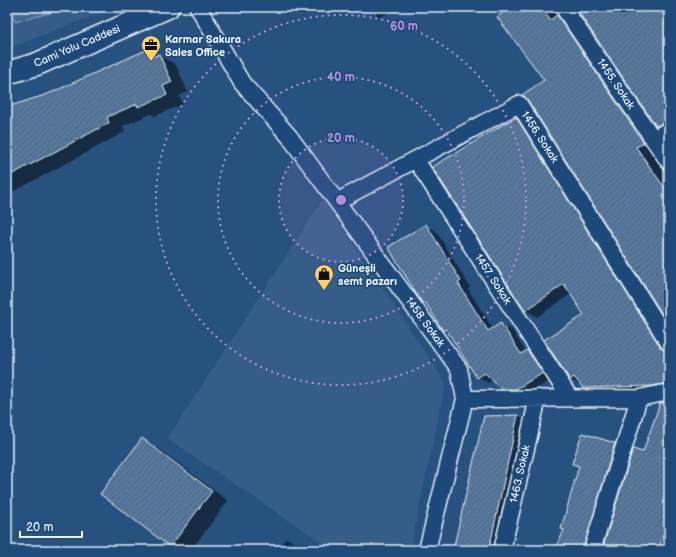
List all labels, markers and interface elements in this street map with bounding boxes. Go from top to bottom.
text: 60 m [390,19,418,34]
street label: Cami Yolu Caddesi [32,22,122,70]
place label: Karmar Sakura Sales Office [165,33,241,59]
office icon: Karmar Sakura Sales Office [140,34,162,62]
street label: 1455. Sokak [594,56,638,112]
text: 40 m [327,70,355,85]
street label: 1456. Sokak [519,109,562,166]
text: 20 m [327,131,355,146]
centre of rings [334,193,348,207]
street label: 1457. Sokak [472,251,514,307]
place label: Güneşli semt pazarı [338,262,397,288]
shop icon: Güneşli semt pazarı [313,263,335,291]
street label: 1458. Sokak [403,295,448,350]
street label: 1463. Sokak [507,443,533,504]
scale bar [20,513,82,539]
text: 20 m [26,520,53,535]

